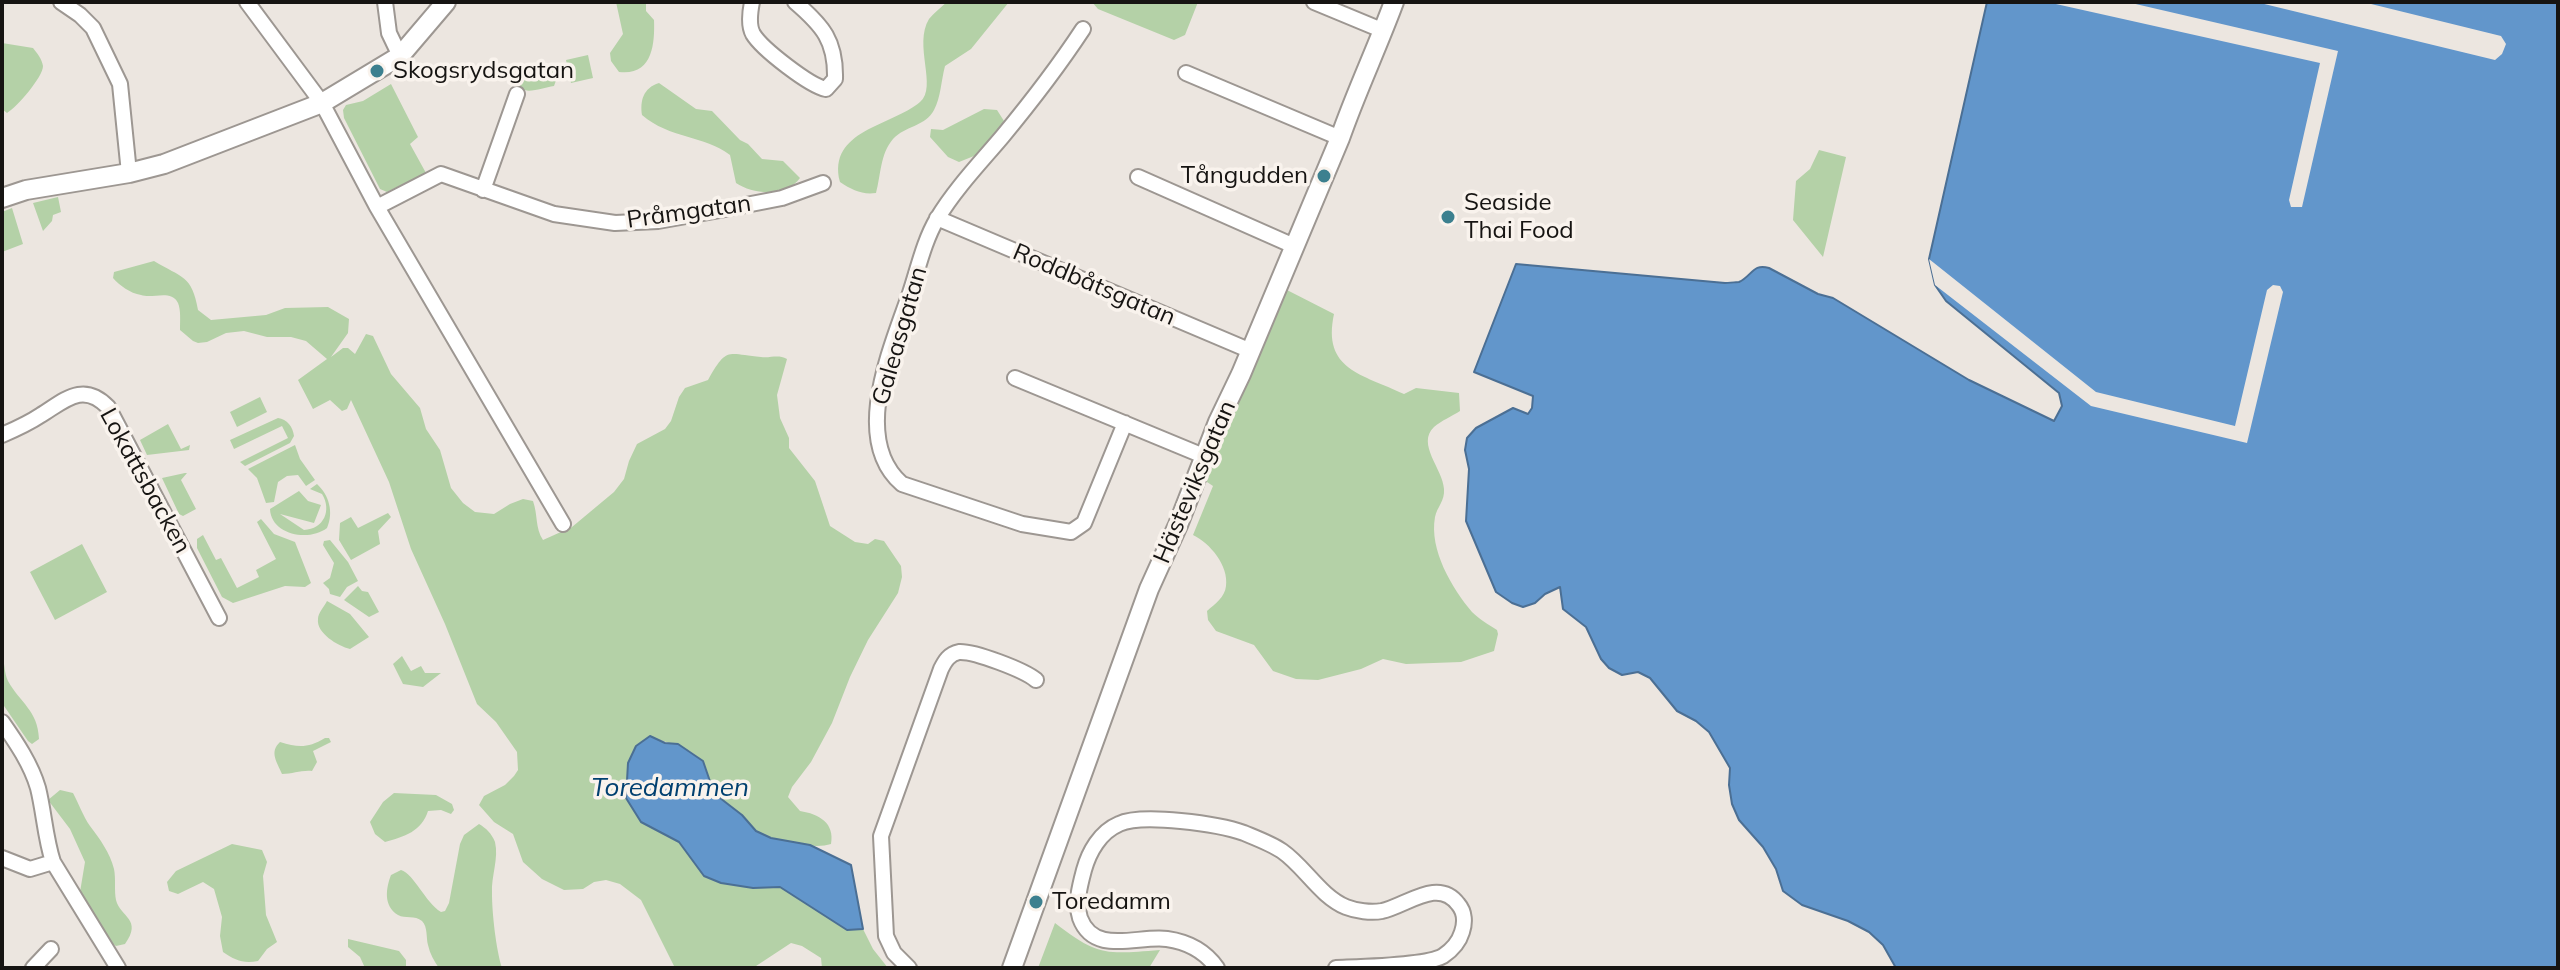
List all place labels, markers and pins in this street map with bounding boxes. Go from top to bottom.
place label: Skogsrydsgatan [393,57,574,85]
marker: Skogsrydsgatan [368,62,386,80]
place label: Tångudden [1181,162,1308,190]
marker: Tångudden [1315,167,1333,185]
place label: Seaside Thai Food [1464,189,1574,245]
marker: Seaside Thai Food [1439,208,1457,226]
place label: Toredamm [1052,888,1171,916]
marker: Toredamm [1027,893,1045,911]

